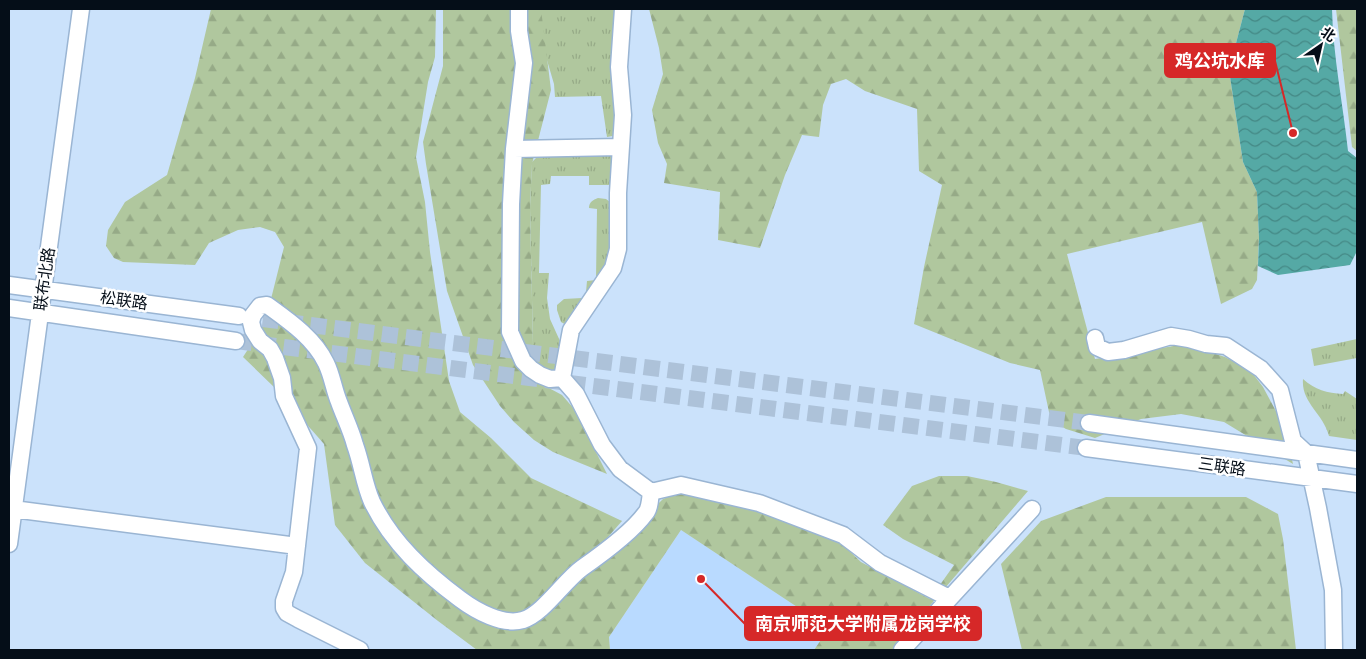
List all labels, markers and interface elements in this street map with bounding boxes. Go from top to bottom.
north arrow [1296,20,1346,70]
text: 北 [1317,23,1339,46]
callout: 鸡公坑水库 [1165,44,1275,77]
text: 鸡公坑水库 [1175,49,1265,72]
street label: 联布北路 [30,246,58,312]
street label: 松联路 [99,287,149,313]
street label: 三联路 [1197,453,1247,479]
callout: 南京师范大学附属龙岗学校 [745,607,981,640]
text: 南京师范大学附属龙岗学校 [755,612,971,635]

